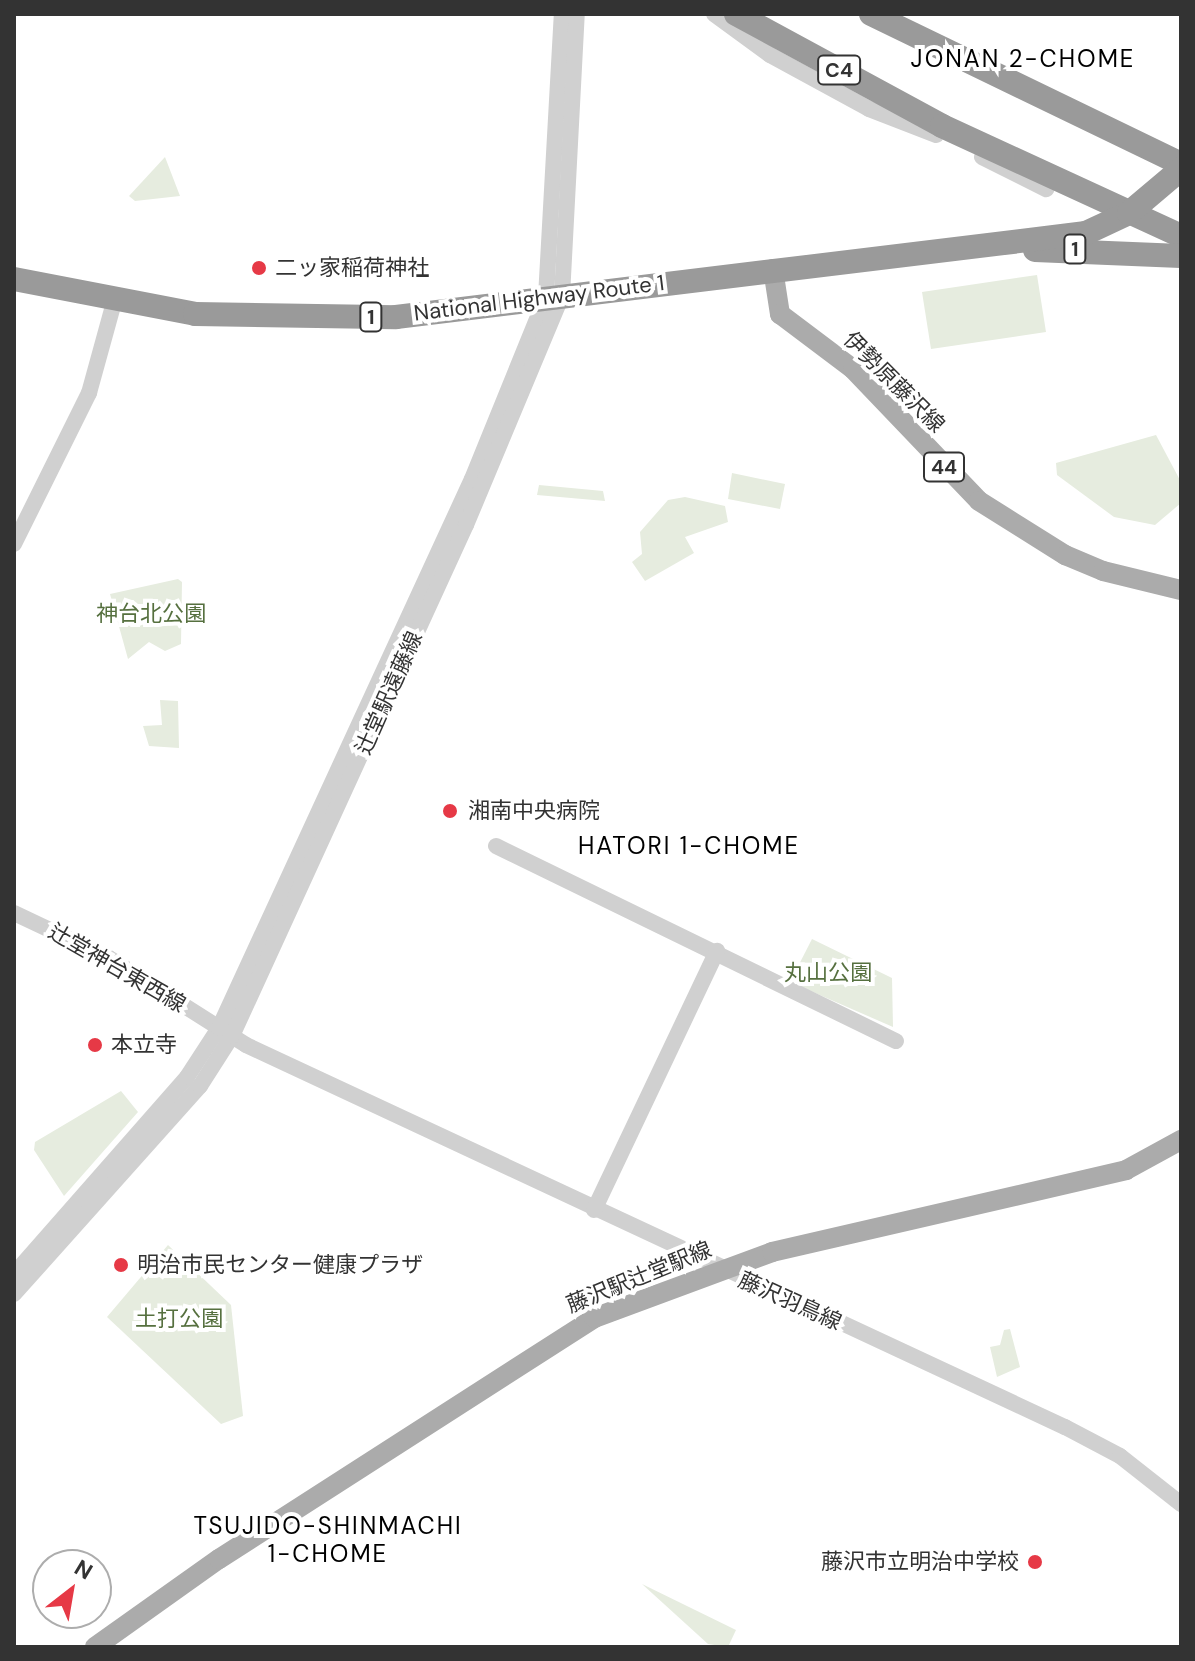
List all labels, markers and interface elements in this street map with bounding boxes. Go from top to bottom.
district label: JONAN 2-CHOME [911,45,1135,73]
road number: C4 [817,54,861,86]
road number: 1 [1063,233,1087,265]
place label: 二ッ家稲荷神社 [275,255,429,281]
marker: 二ッ家稲荷神社 [250,259,268,277]
street label: National Highway Route 1 [412,270,666,326]
road number: 1 [359,301,383,333]
street label: 伊勢原藤沢線 [838,326,950,438]
road number: 44 [922,451,966,483]
park label: 神台北公園 [96,601,206,627]
street label: 辻堂駅遠藤線 [350,627,428,759]
place label: 湘南中央病院 [468,798,600,824]
marker: 湘南中央病院 [439,800,461,822]
district label: HATORI 1-CHOME [578,832,800,860]
street label: 辻堂神台東西線 [44,918,190,1018]
park label: 丸山公園 [784,960,872,986]
place label: 本立寺 [111,1032,177,1058]
marker: 本立寺 [86,1036,104,1054]
street label: 藤沢駅辻堂駅線 [563,1236,715,1318]
place label: 明治市民センター健康プラザ [137,1252,423,1278]
marker: 明治市民センター健康プラザ [112,1256,130,1274]
street label: 藤沢羽鳥線 [734,1267,846,1335]
park label: 土打公園 [135,1306,223,1332]
district label: TSUJIDO-SHINMACHI 1-CHOME [193,1512,463,1568]
north arrow [32,1549,112,1629]
place label: 藤沢市立明治中学校 [821,1549,1019,1575]
text: N [69,1553,98,1586]
marker: 藤沢市立明治中学校 [1026,1553,1044,1571]

